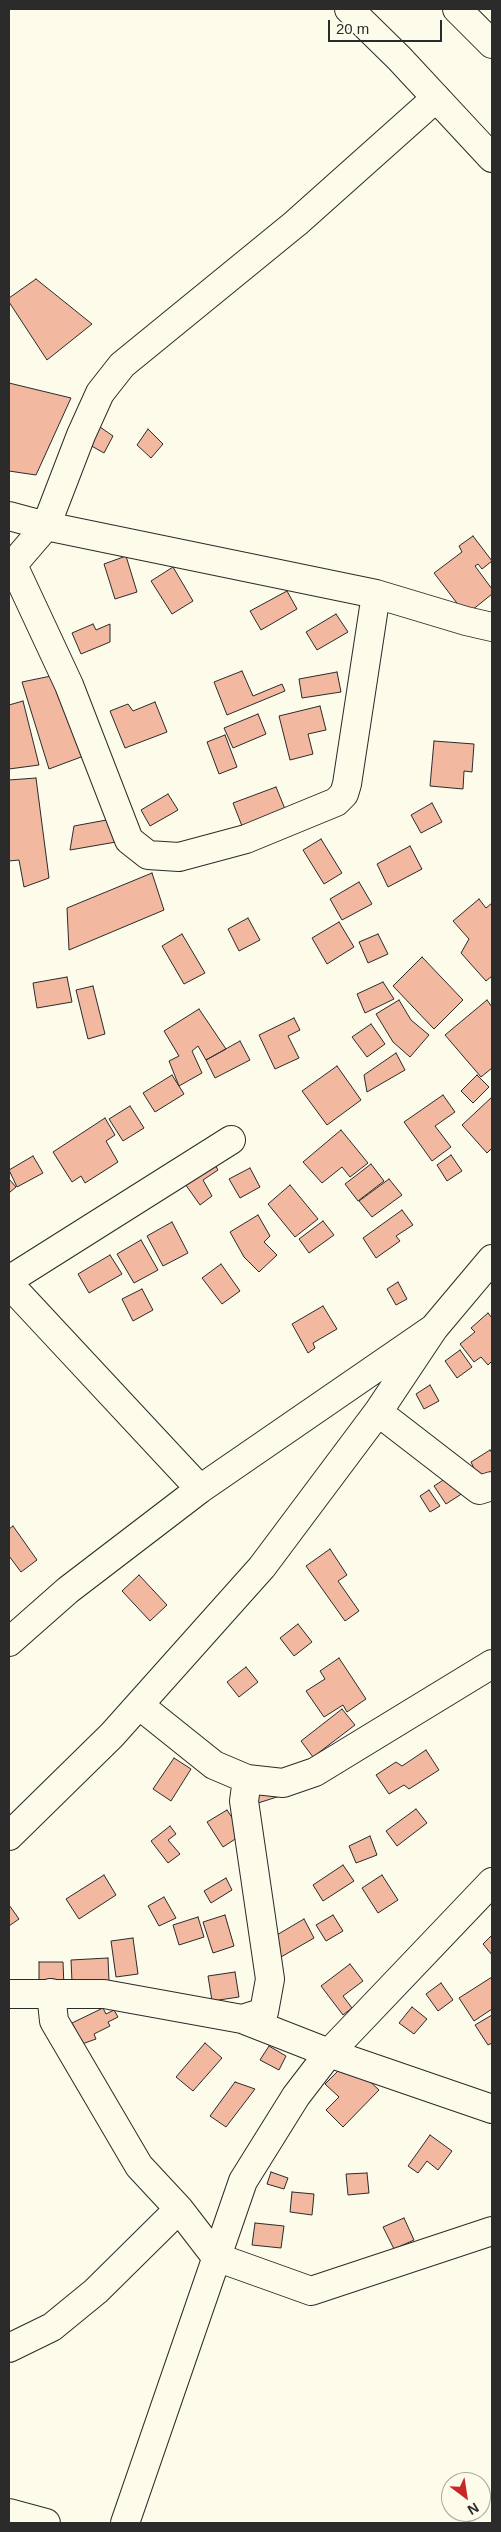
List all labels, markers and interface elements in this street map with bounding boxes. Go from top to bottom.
scale bar [331,10,445,42]
text: 20 m [336,20,369,37]
north arrow [441,2472,491,2522]
text: N [465,2500,482,2518]

